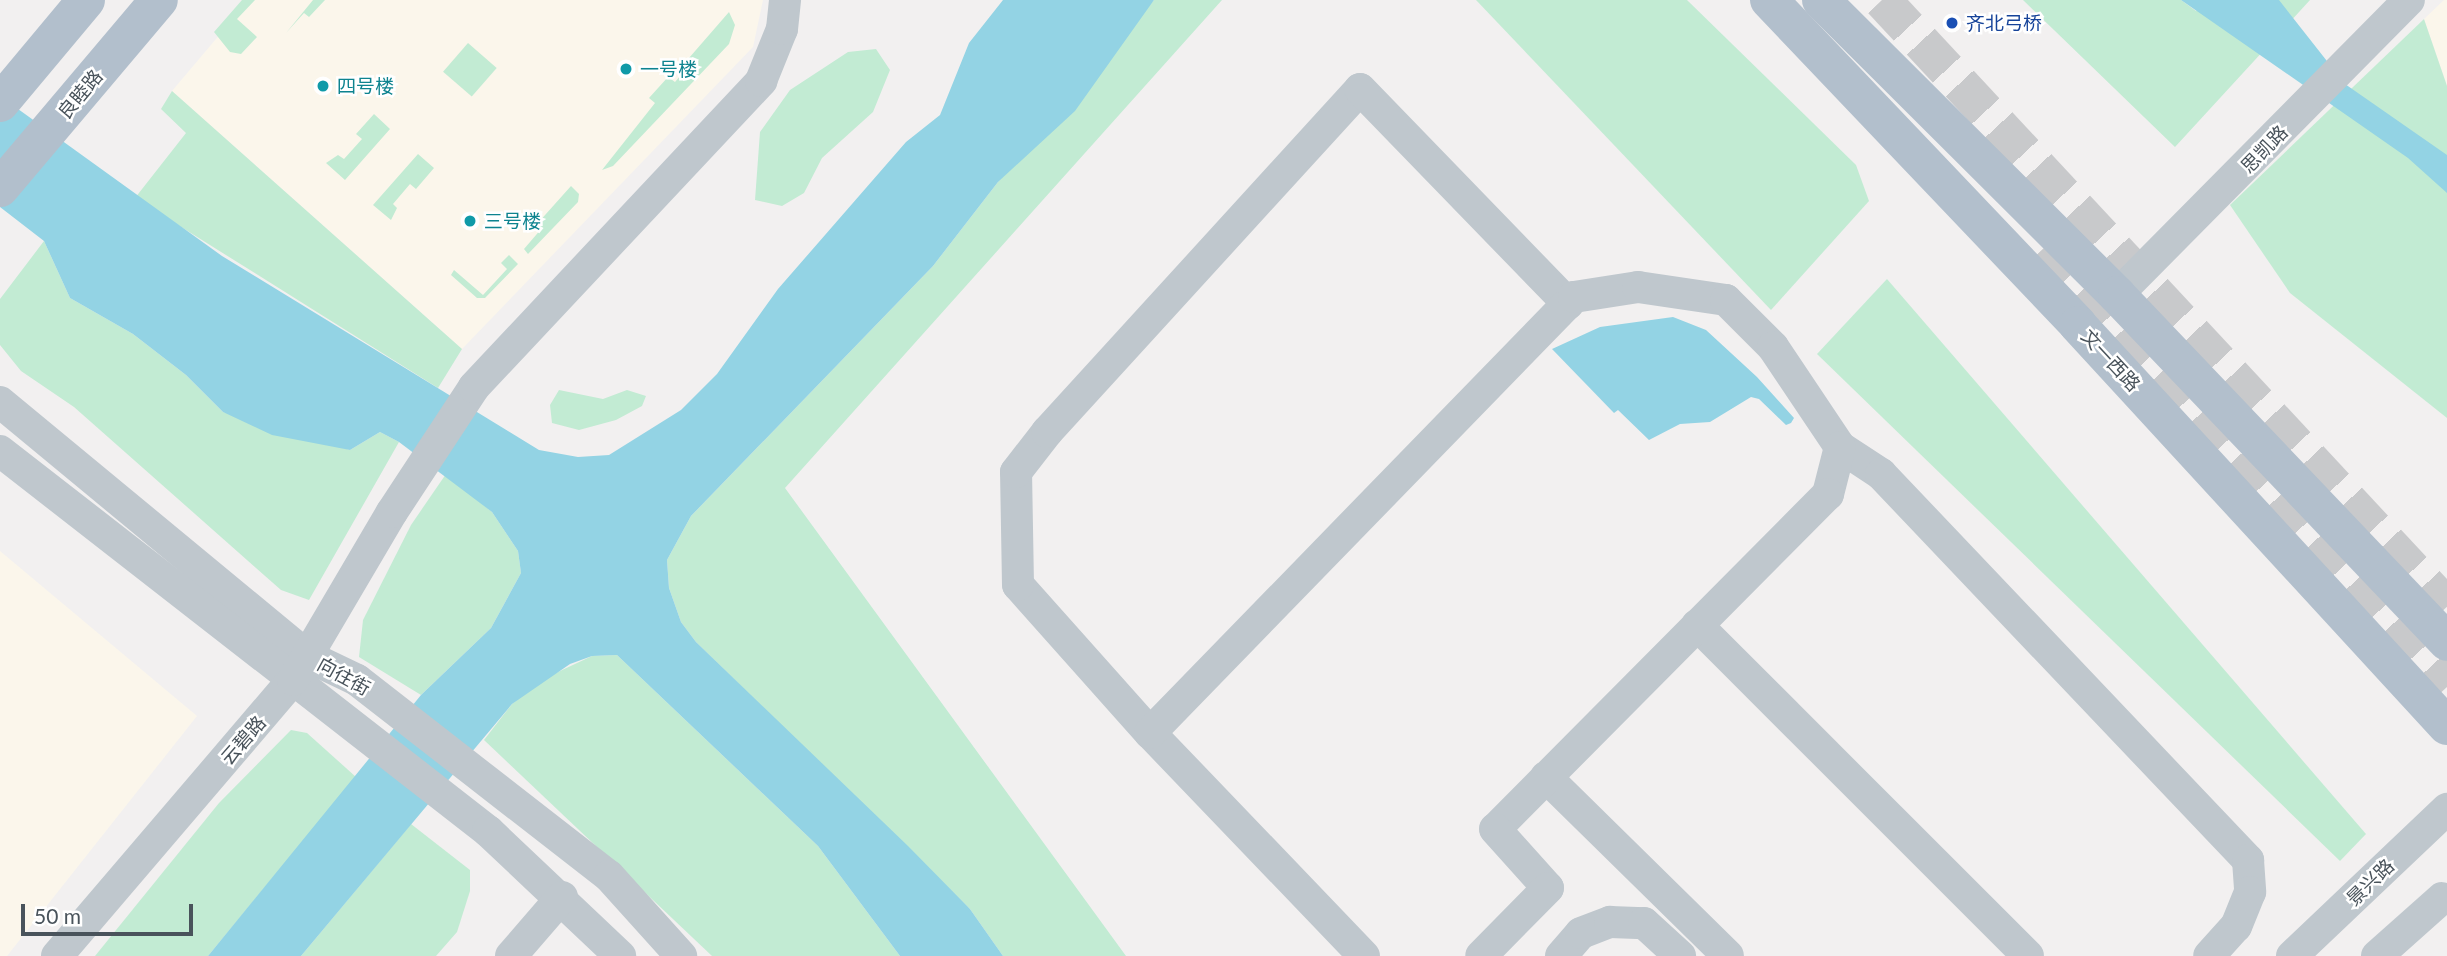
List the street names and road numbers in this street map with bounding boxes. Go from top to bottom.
street label: 良睦路 [53,65,107,123]
street label: 思凯路 [2236,121,2292,177]
street label: 文一西路 [2077,324,2145,396]
street label: 向往街 [314,652,374,700]
street label: 云碧路 [216,711,270,769]
street label: 景兴路 [2342,854,2398,910]

